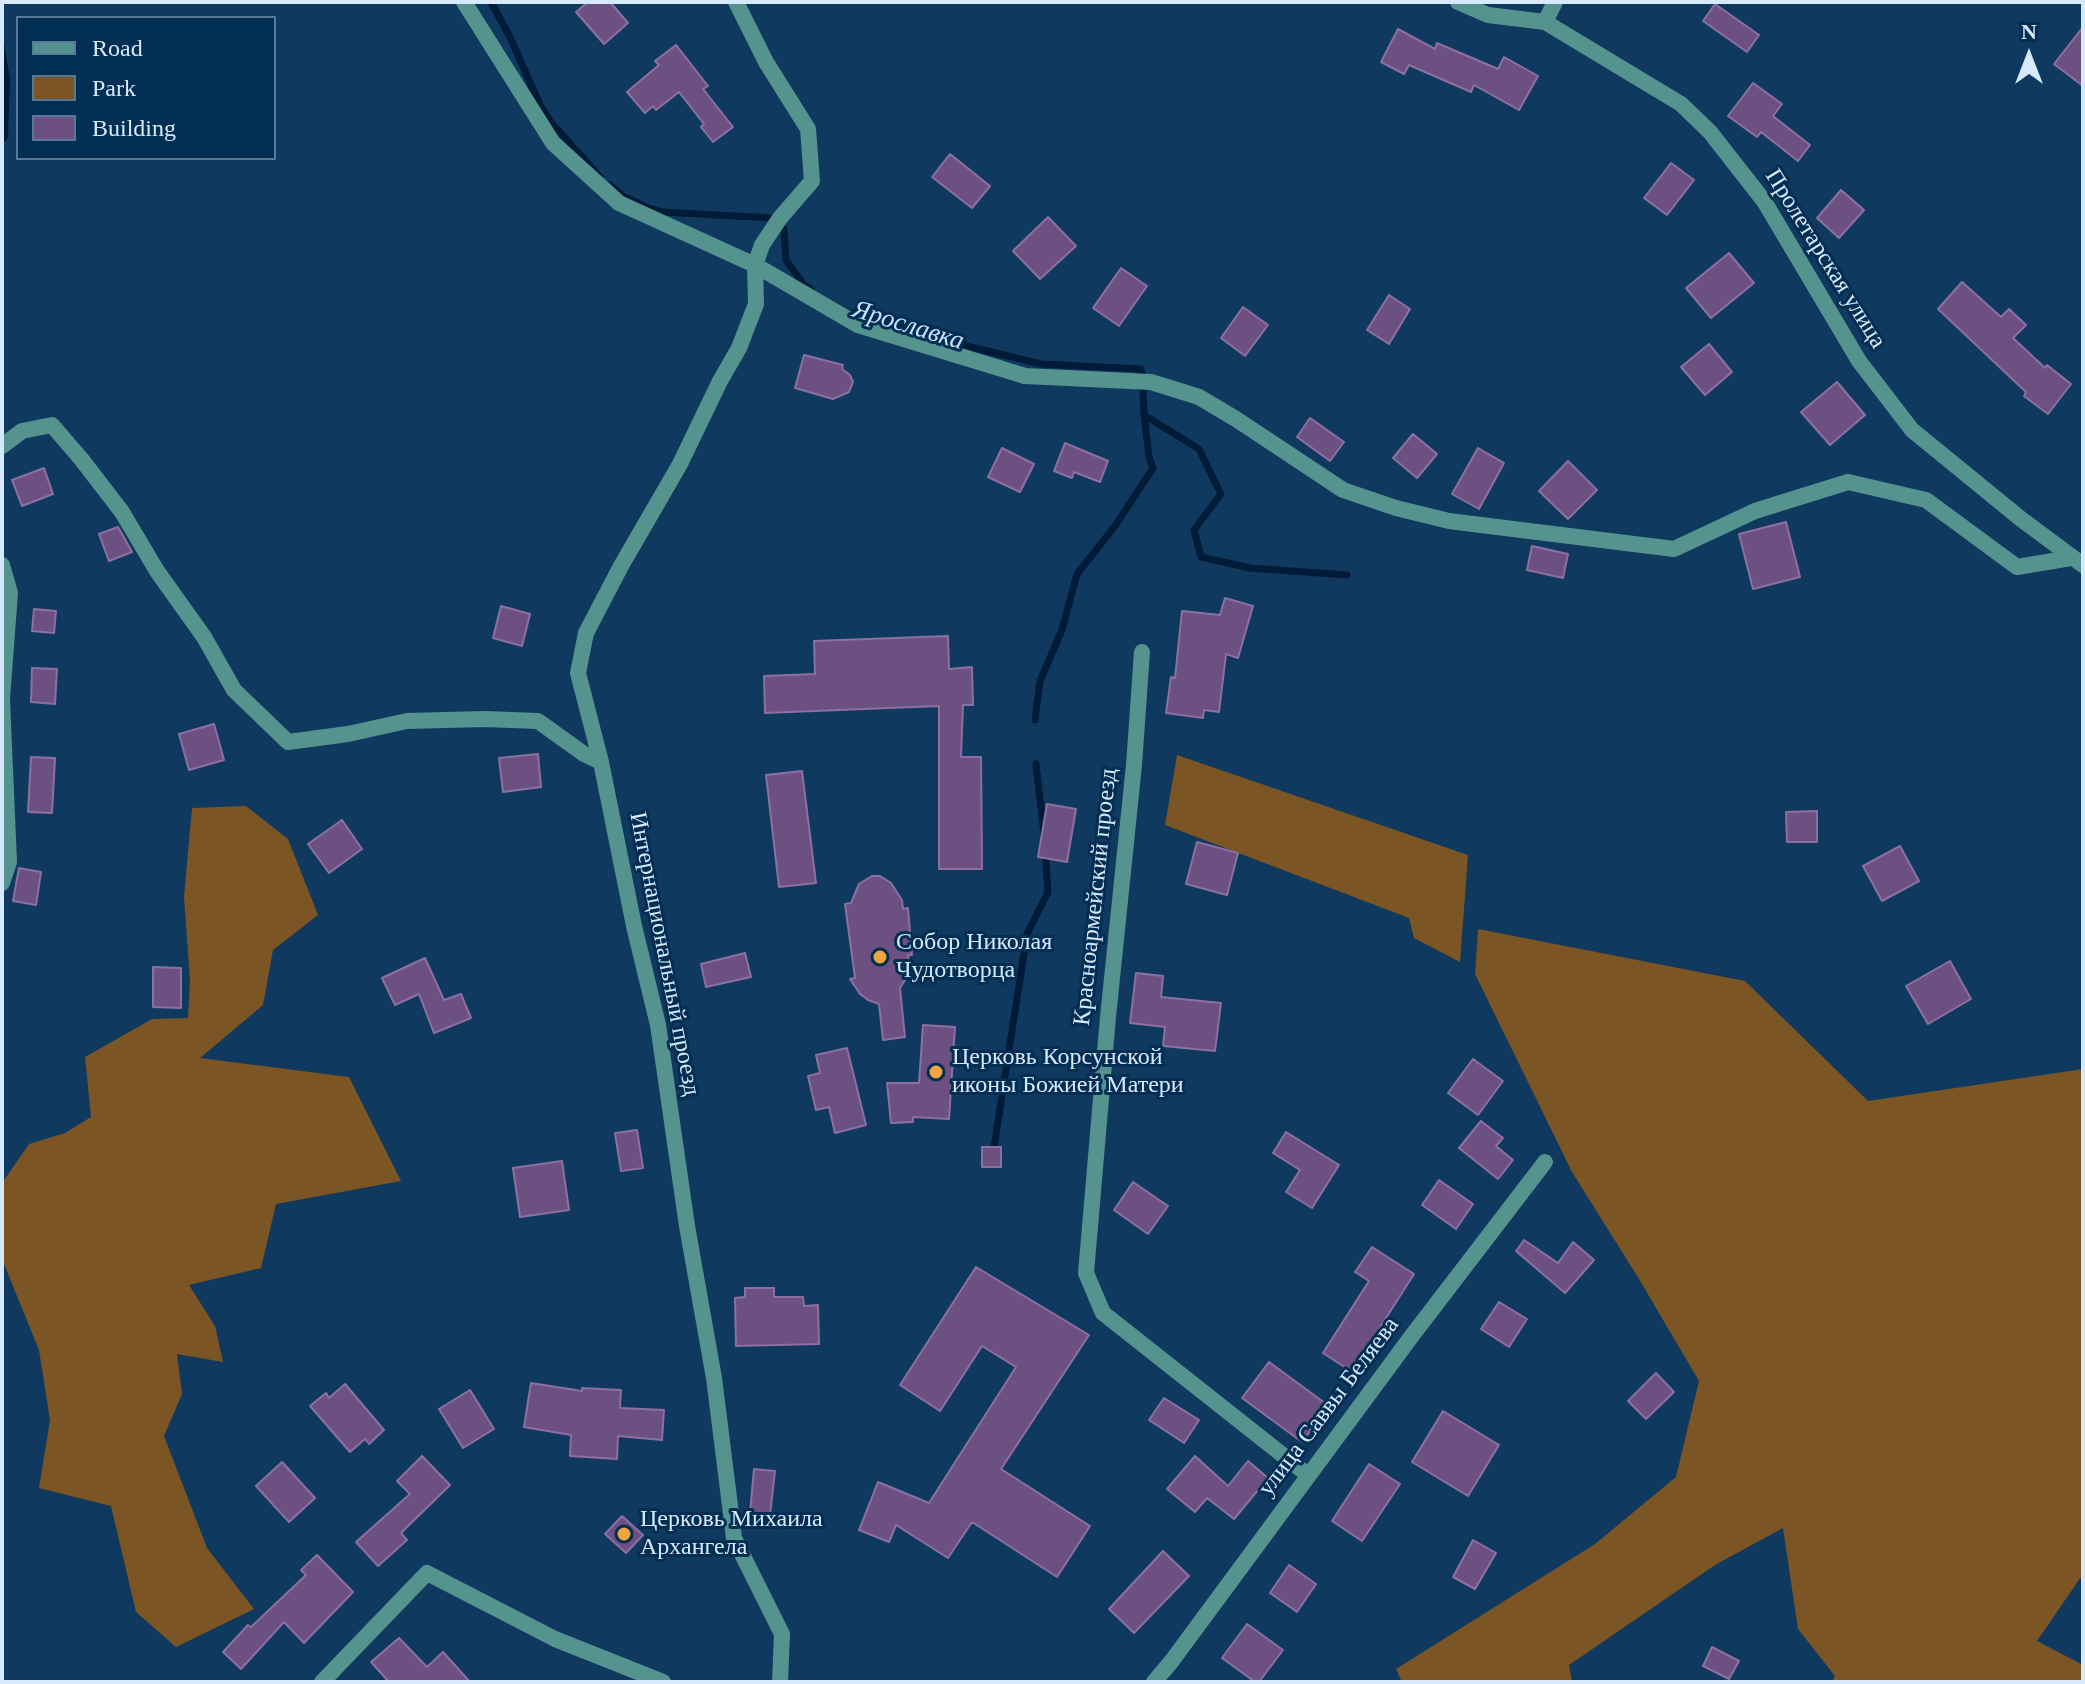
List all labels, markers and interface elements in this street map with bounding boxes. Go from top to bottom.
legend [16,16,276,160]
north arrow [1989,16,2069,96]
text: N [2021,19,2037,44]
text: Road [92,35,143,61]
text: Park [92,75,136,101]
text: Building [92,115,176,141]
street label: Пролетарская улица [1758,164,1892,354]
water label: Ярославка [848,294,968,358]
street label: Красноармейский проезд [1068,767,1124,1027]
street label: Интернациональный проезд [622,810,706,1098]
place label: Собор Николая Чудотворца [896,929,1052,985]
marker: Собор Николая Чудотворца [871,948,889,966]
place label: Церковь Корсунской иконы Божией Матери [952,1044,1184,1100]
marker: Церковь Корсунской иконы Божией Матери [927,1063,945,1081]
street label: улица Саввы Беляева [1252,1312,1406,1502]
place label: Церковь Михаила Архангела [640,1506,823,1562]
marker: Церковь Михаила Архангела [615,1525,633,1543]

